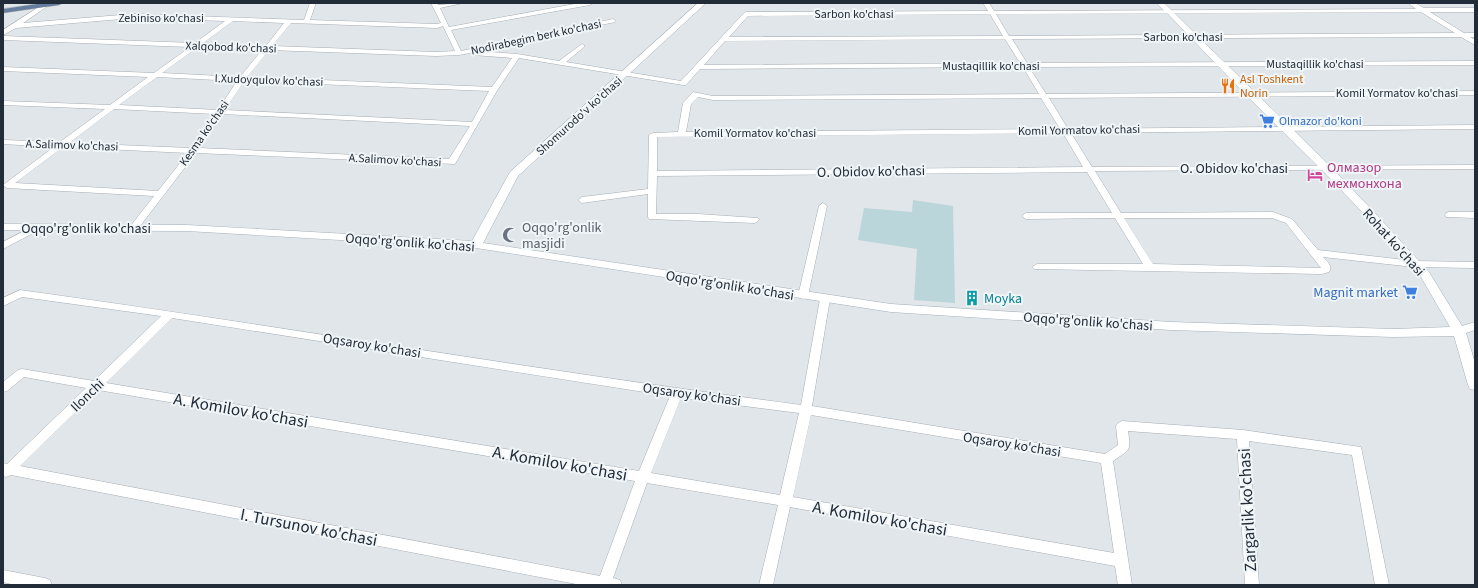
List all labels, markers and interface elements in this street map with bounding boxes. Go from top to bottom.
street label: Sarbon ko'chasi [814,6,894,23]
street label: Zebiniso ko'chasi [118,10,204,27]
street label: Nodirabegim berk ko'chasi [469,15,603,60]
street label: Sarbon ko'chasi [1143,29,1223,46]
street label: Xalqobod ko'chasi [185,37,277,58]
street label: Mustaqillik ko'chasi [1266,56,1364,73]
street label: Mustaqillik ko'chasi [942,58,1040,75]
street label: I.Xudoyqulov ko'chasi [214,70,324,91]
place label: Asl Toshkent Norin [1240,71,1303,102]
street label: Shomurodo'v ko'chasi [532,73,626,160]
restaurant icon: Asl Toshkent Norin [1219,77,1237,95]
street label: Komil Yormatov ko'chasi [1336,85,1458,102]
street label: Kesma ko'chasi [175,97,233,170]
supermarket icon: Olmazor do'koni [1258,112,1276,130]
place label: Olmazor do'koni [1279,113,1362,130]
street label: Komil Yormatov ko'chasi [1018,121,1140,140]
street label: Komil Yormatov ko'chasi [694,125,816,142]
street label: A.Salimov ko'chasi [25,135,119,156]
street label: A.Salimov ko'chasi [348,150,442,171]
place label: Олмазор мехмонхона [1327,158,1402,194]
street label: O. Obidov ko'chasi [1180,159,1288,179]
street label: O. Obidov ko'chasi [817,161,925,183]
hotel icon: Олмазор мехмонхона [1306,166,1324,184]
street label: Rohat ko'chasi [1357,204,1429,281]
place label: Oqqo'rg'onlik masjidi [522,218,602,254]
street label: Oqqo'rg'onlik ko'chasi [21,219,151,239]
mosque icon: Oqqo'rg'onlik masjidi [501,226,519,244]
street label: Oqqo'rg'onlik ko'chasi [345,228,475,257]
street label: Oqqo'rg'onlik ko'chasi [664,266,795,306]
place label: Magnit market [1313,283,1398,303]
supermarket icon: Magnit market [1401,283,1419,301]
building icon: Moyka [963,289,981,307]
place label: Moyka [984,289,1022,309]
street label: Oqqo'rg'onlik ko'chasi [1023,307,1153,336]
street label: Oqsaroy ko'chasi [321,328,422,364]
street label: Ilonchi [66,375,109,417]
street label: Oqsaroy ko'chasi [642,378,742,412]
street label: A. Komilov ko'chasi [172,387,310,435]
street label: Oqsaroy ko'chasi [961,427,1062,463]
street label: A. Komilov ko'chasi [491,440,629,488]
street label: Zargarlik ko'chasi [1233,448,1263,572]
street label: A. Komilov ko'chasi [811,495,949,543]
street label: I. Tursunov ko'chasi [238,503,379,553]

